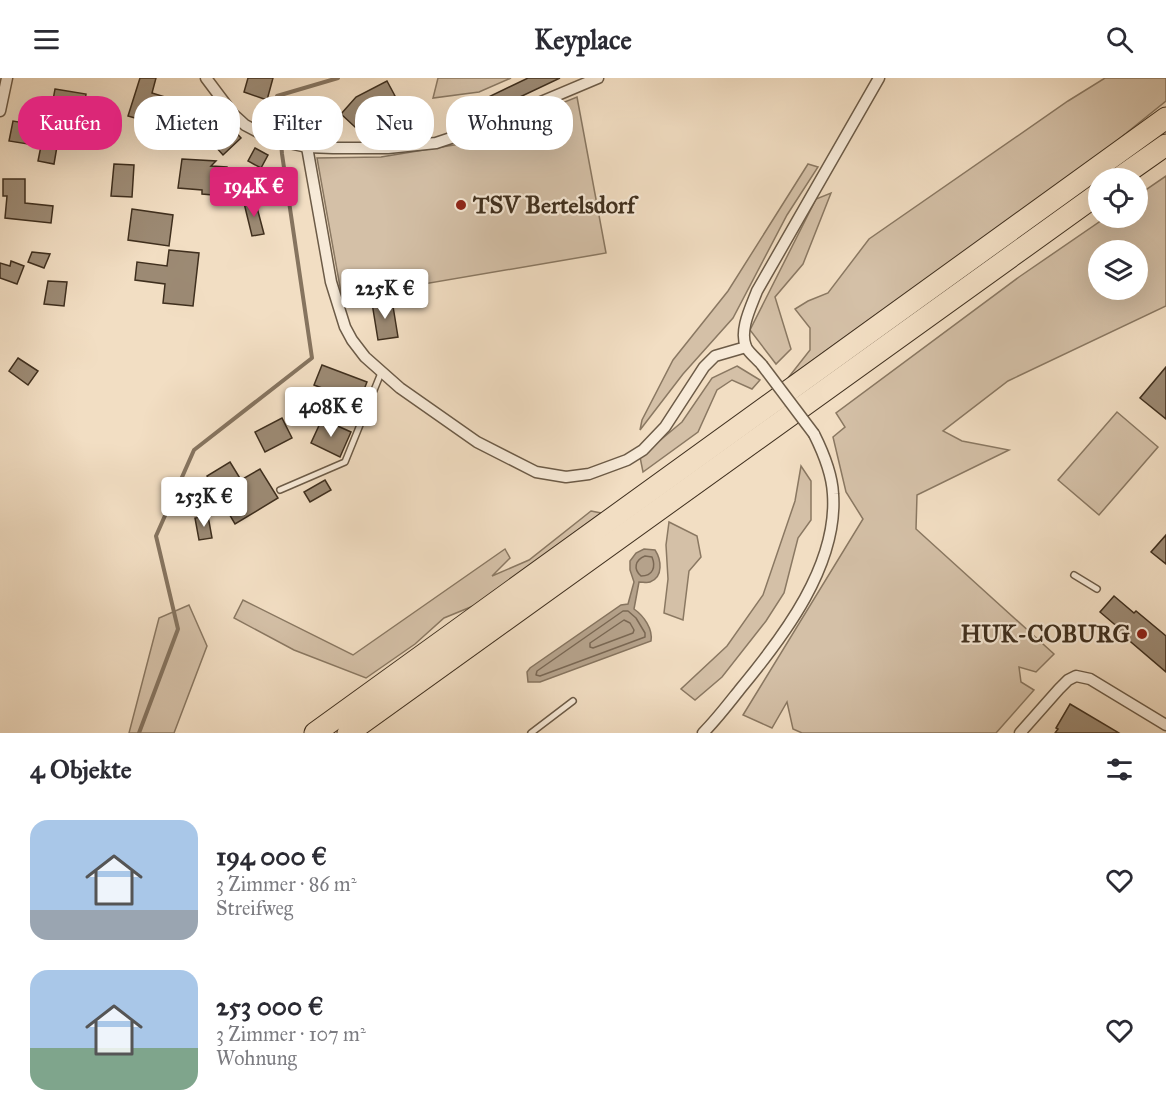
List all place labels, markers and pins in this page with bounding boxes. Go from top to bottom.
pin: 194K € [205,167,303,218]
place label: TSV Bertelsdorf [472,190,639,220]
marker: TSV Bertelsdorf [454,198,468,212]
pin: 225K € [336,269,434,320]
pin: 408K € [282,387,380,438]
pin: 253K € [155,477,253,528]
place label: HUK-COBURG [961,619,1130,649]
marker: HUK-COBURG [1135,627,1149,641]

